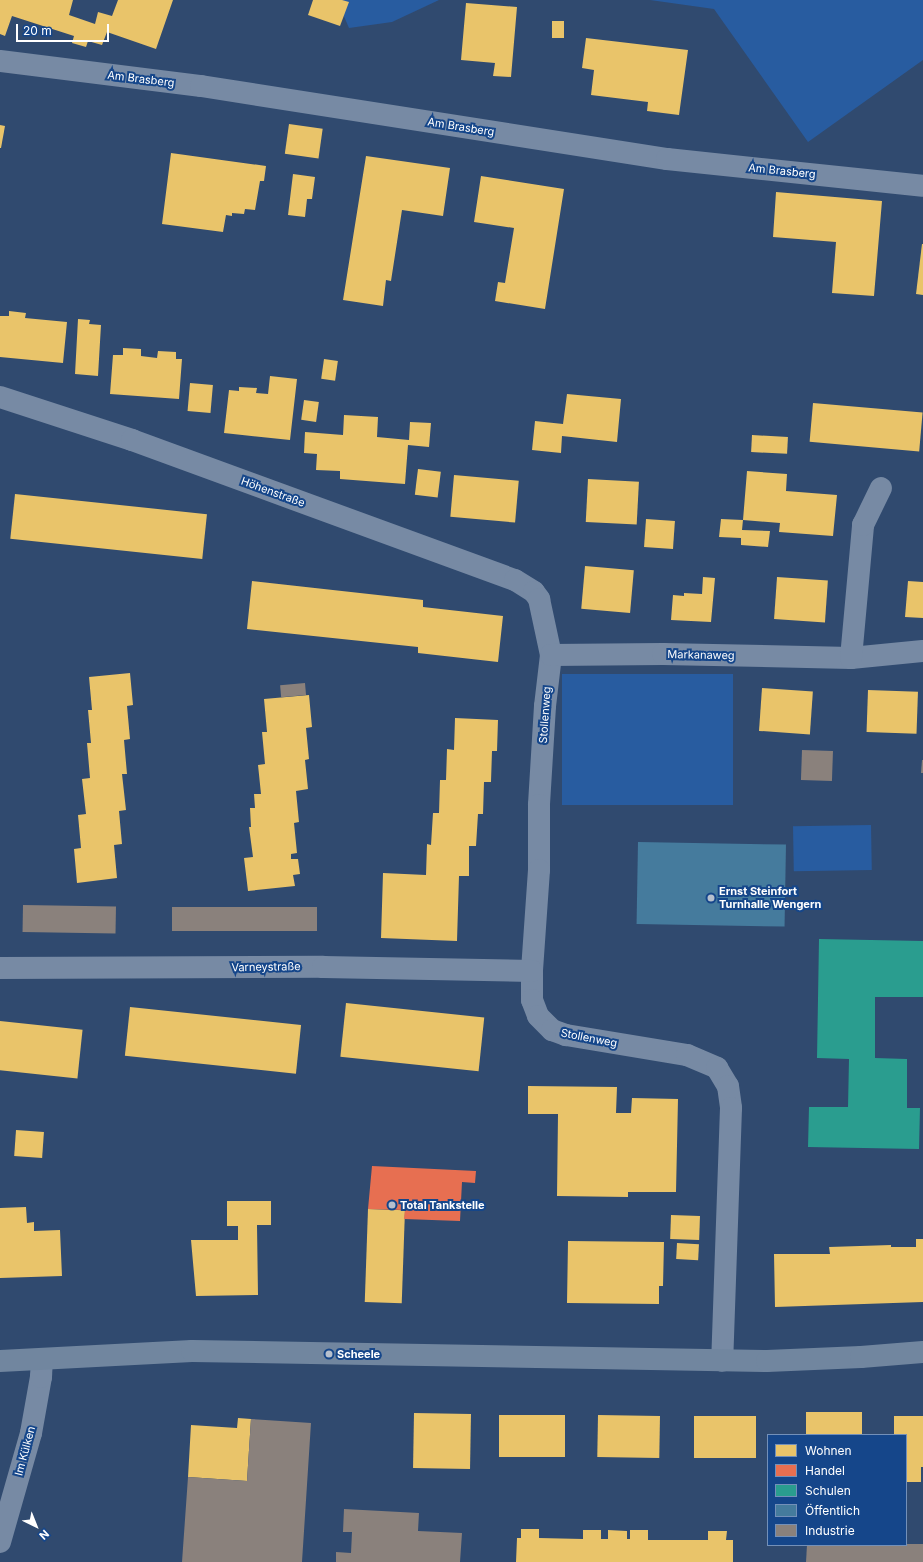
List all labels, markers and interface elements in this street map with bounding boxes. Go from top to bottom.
scale bar [18,16,111,42]
text: 20 m [23,23,52,38]
street label: Am Brasberg [107,68,175,90]
street label: Am Brasberg [427,115,495,139]
street label: Am Brasberg [748,161,816,181]
street label: Höhenstraße [239,474,307,510]
street label: Markanaweg [667,648,735,662]
street label: Stollenweg [536,686,554,744]
place label: Ernst Steinfort Turnhalle Wengern [719,885,821,911]
marker: Ernst Steinfort Turnhalle Wengern [706,893,716,903]
street label: Varneystraße [231,960,301,974]
street label: Stollenweg [560,1026,618,1050]
place label: Total Tankstelle [400,1198,485,1212]
marker: Total Tankstelle [387,1200,397,1210]
place label: Scheele [337,1347,380,1361]
marker: Scheele [324,1349,334,1359]
street label: Im Külken [12,1425,38,1477]
legend [767,1434,907,1546]
text: Wohnen [805,1443,852,1458]
text: Handel [805,1463,845,1478]
text: Schulen [805,1483,851,1498]
text: Öffentlich [805,1503,860,1518]
north arrow [16,1506,56,1546]
text: Industrie [805,1523,855,1538]
text: N [36,1527,52,1543]

